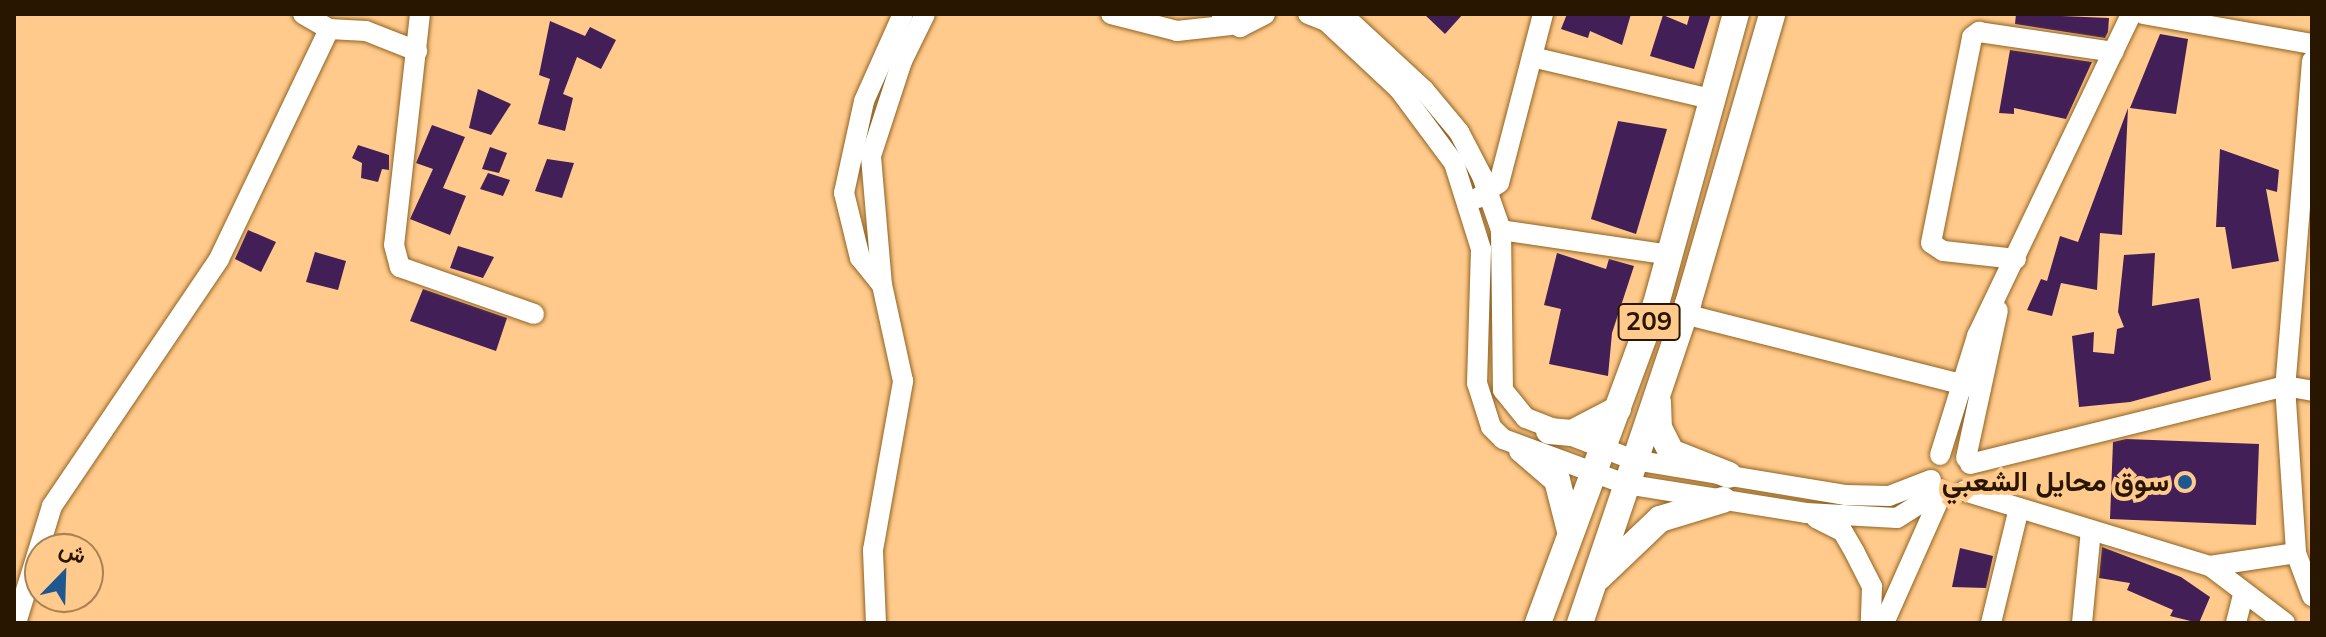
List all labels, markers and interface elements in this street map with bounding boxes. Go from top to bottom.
road number: 209 [1617,300,1681,344]
place label: سوق محايل الشعبي [1942,465,2169,499]
marker: سوق محايل الشعبي [2176,473,2194,491]
north arrow [24,533,104,613]
text: ش [55,534,91,572]

